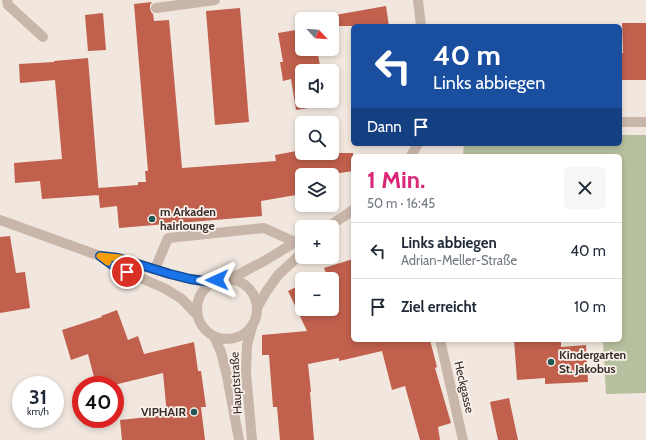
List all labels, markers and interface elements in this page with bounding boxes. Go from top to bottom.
north arrow [295,12,339,56]
map controls [295,12,339,316]
text: 40 m [433,38,501,72]
icon: left [367,40,419,92]
button: sound [295,64,339,108]
text: Links abbiegen [433,72,545,94]
button: search [295,116,339,160]
icon: arrive [410,116,432,138]
text: Dann [367,118,402,136]
text: 1 Min. [367,165,425,194]
button: close [564,167,606,209]
button: layers [295,168,339,212]
text: 50 m · 16:45 [367,195,435,211]
place label: m Arkaden hairlounge [160,204,216,233]
marker: m Arkaden hairlounge [147,214,157,224]
button: + [295,220,339,264]
text: Links abbiegen [401,234,497,252]
icon: left [367,240,389,262]
text: 40 m [570,242,606,260]
text: Adrian-Meller-Straße [401,252,517,268]
pin [110,255,144,289]
position arrow [196,259,238,301]
icon: arrive [116,261,138,283]
button: − [295,272,339,316]
icon: arrive [367,296,389,318]
text: Ziel erreicht [401,298,477,316]
text: 10 m [574,298,606,316]
place label: Kindergarten St. Jakobus [559,347,626,376]
street label: Hauptstraße [226,351,245,415]
marker: Kindergarten St. Jakobus [546,357,556,367]
street label: Heckgasse [451,359,478,414]
speed limit sign: 40 [72,376,124,428]
text: 31 [29,385,47,409]
place label: VIPHAIR [141,404,186,419]
text: km/h [27,405,49,418]
marker: VIPHAIR [189,407,199,417]

